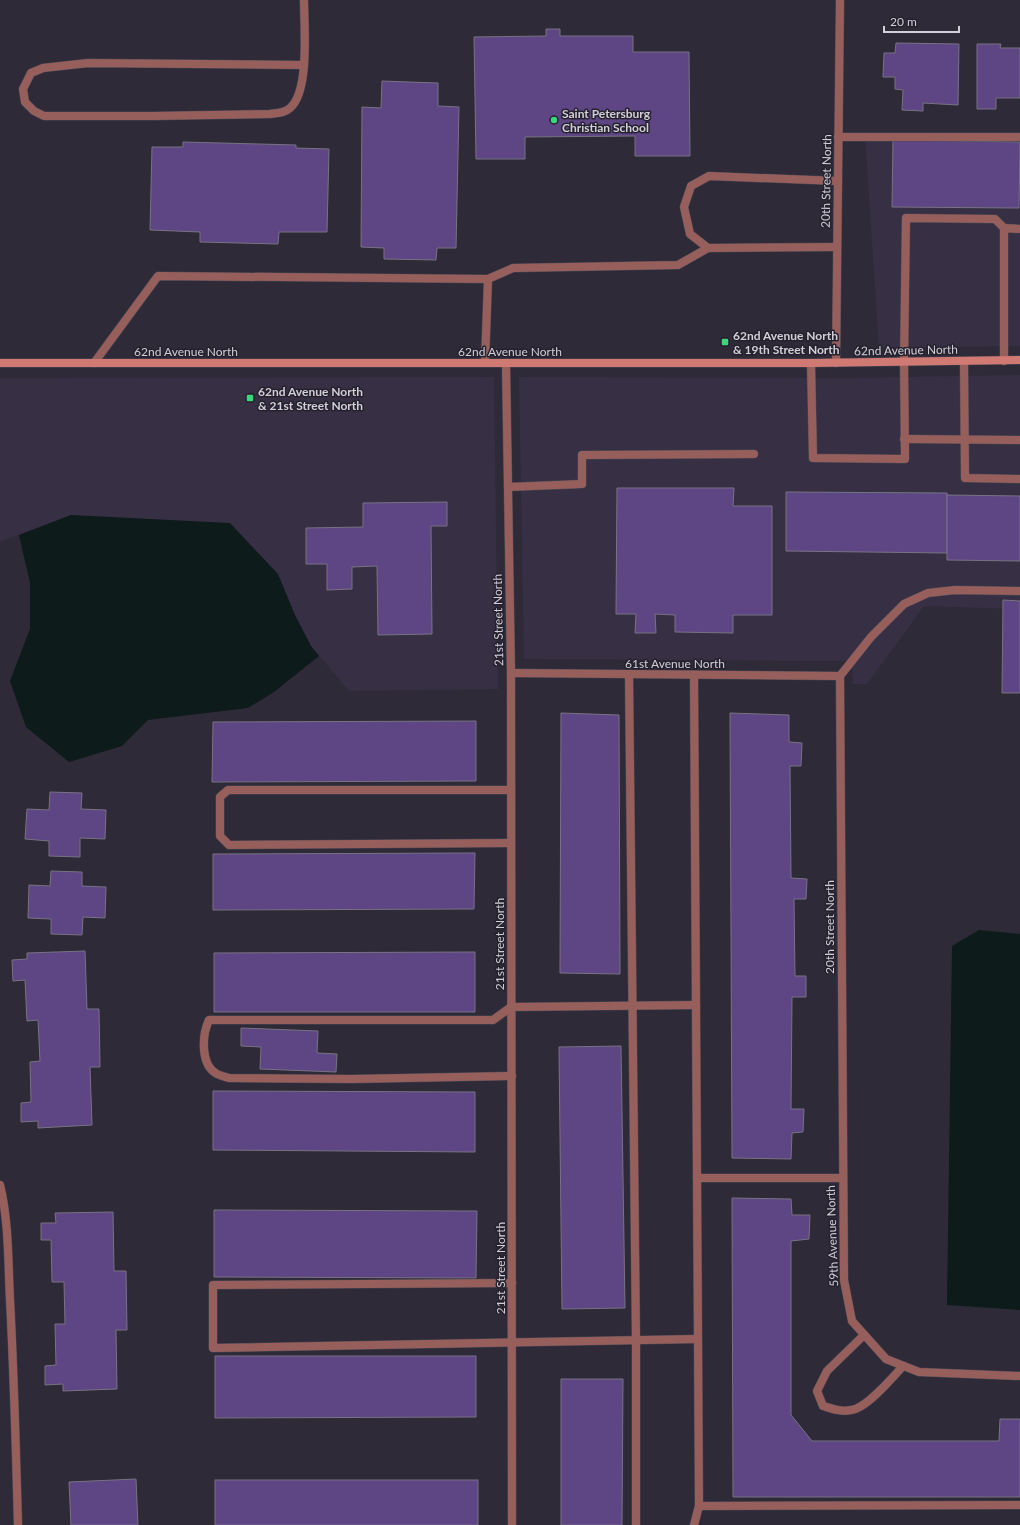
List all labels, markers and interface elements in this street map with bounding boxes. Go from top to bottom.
scale bar [884,8,959,34]
text: 20 m [890,14,917,29]
place label: Saint Petersburg Christian School [562,106,651,135]
marker: Saint Petersburg Christian School [549,115,559,125]
street label: 20th Street North [818,134,834,228]
place label: 62nd Avenue North & 19th Street North [733,328,840,357]
marker: 62nd Avenue North & 19th Street North [720,337,730,347]
street label: 62nd Avenue North [854,342,958,358]
street label: 62nd Avenue North [134,344,238,359]
street label: 62nd Avenue North [458,344,562,359]
place label: 62nd Avenue North & 21st Street North [258,384,363,413]
marker: 62nd Avenue North & 21st Street North [245,393,255,403]
street label: 21st Street North [490,574,506,666]
street label: 61st Avenue North [625,656,725,671]
street label: 20th Street North [822,880,837,974]
street label: 21st Street North [492,898,507,990]
street label: 59th Avenue North [823,1185,841,1287]
street label: 21st Street North [493,1222,508,1314]

